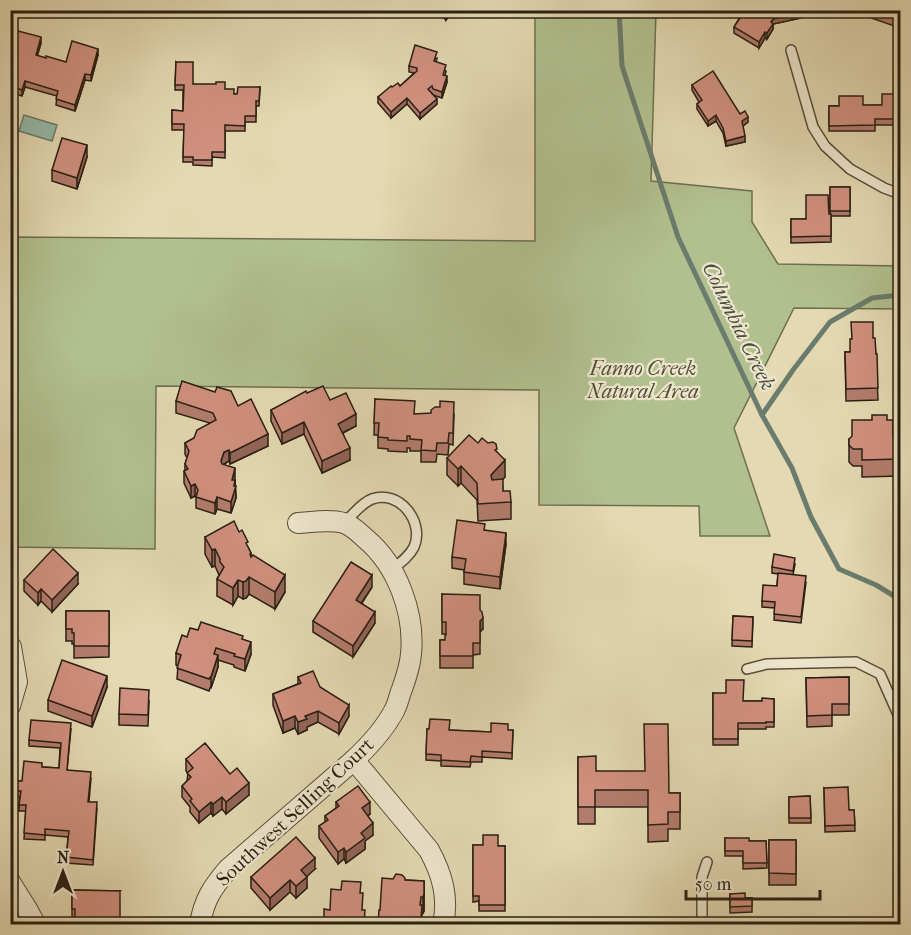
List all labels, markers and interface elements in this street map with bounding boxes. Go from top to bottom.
water label: Columbia Creek [698,258,780,394]
park label: Fanno Creek Natural Area [586,357,699,403]
street label: Southwest Selling Court [211,733,379,891]
north arrow [33,842,93,902]
text: N [57,848,70,867]
scale bar [686,863,820,901]
text: 50 m [695,874,732,895]

